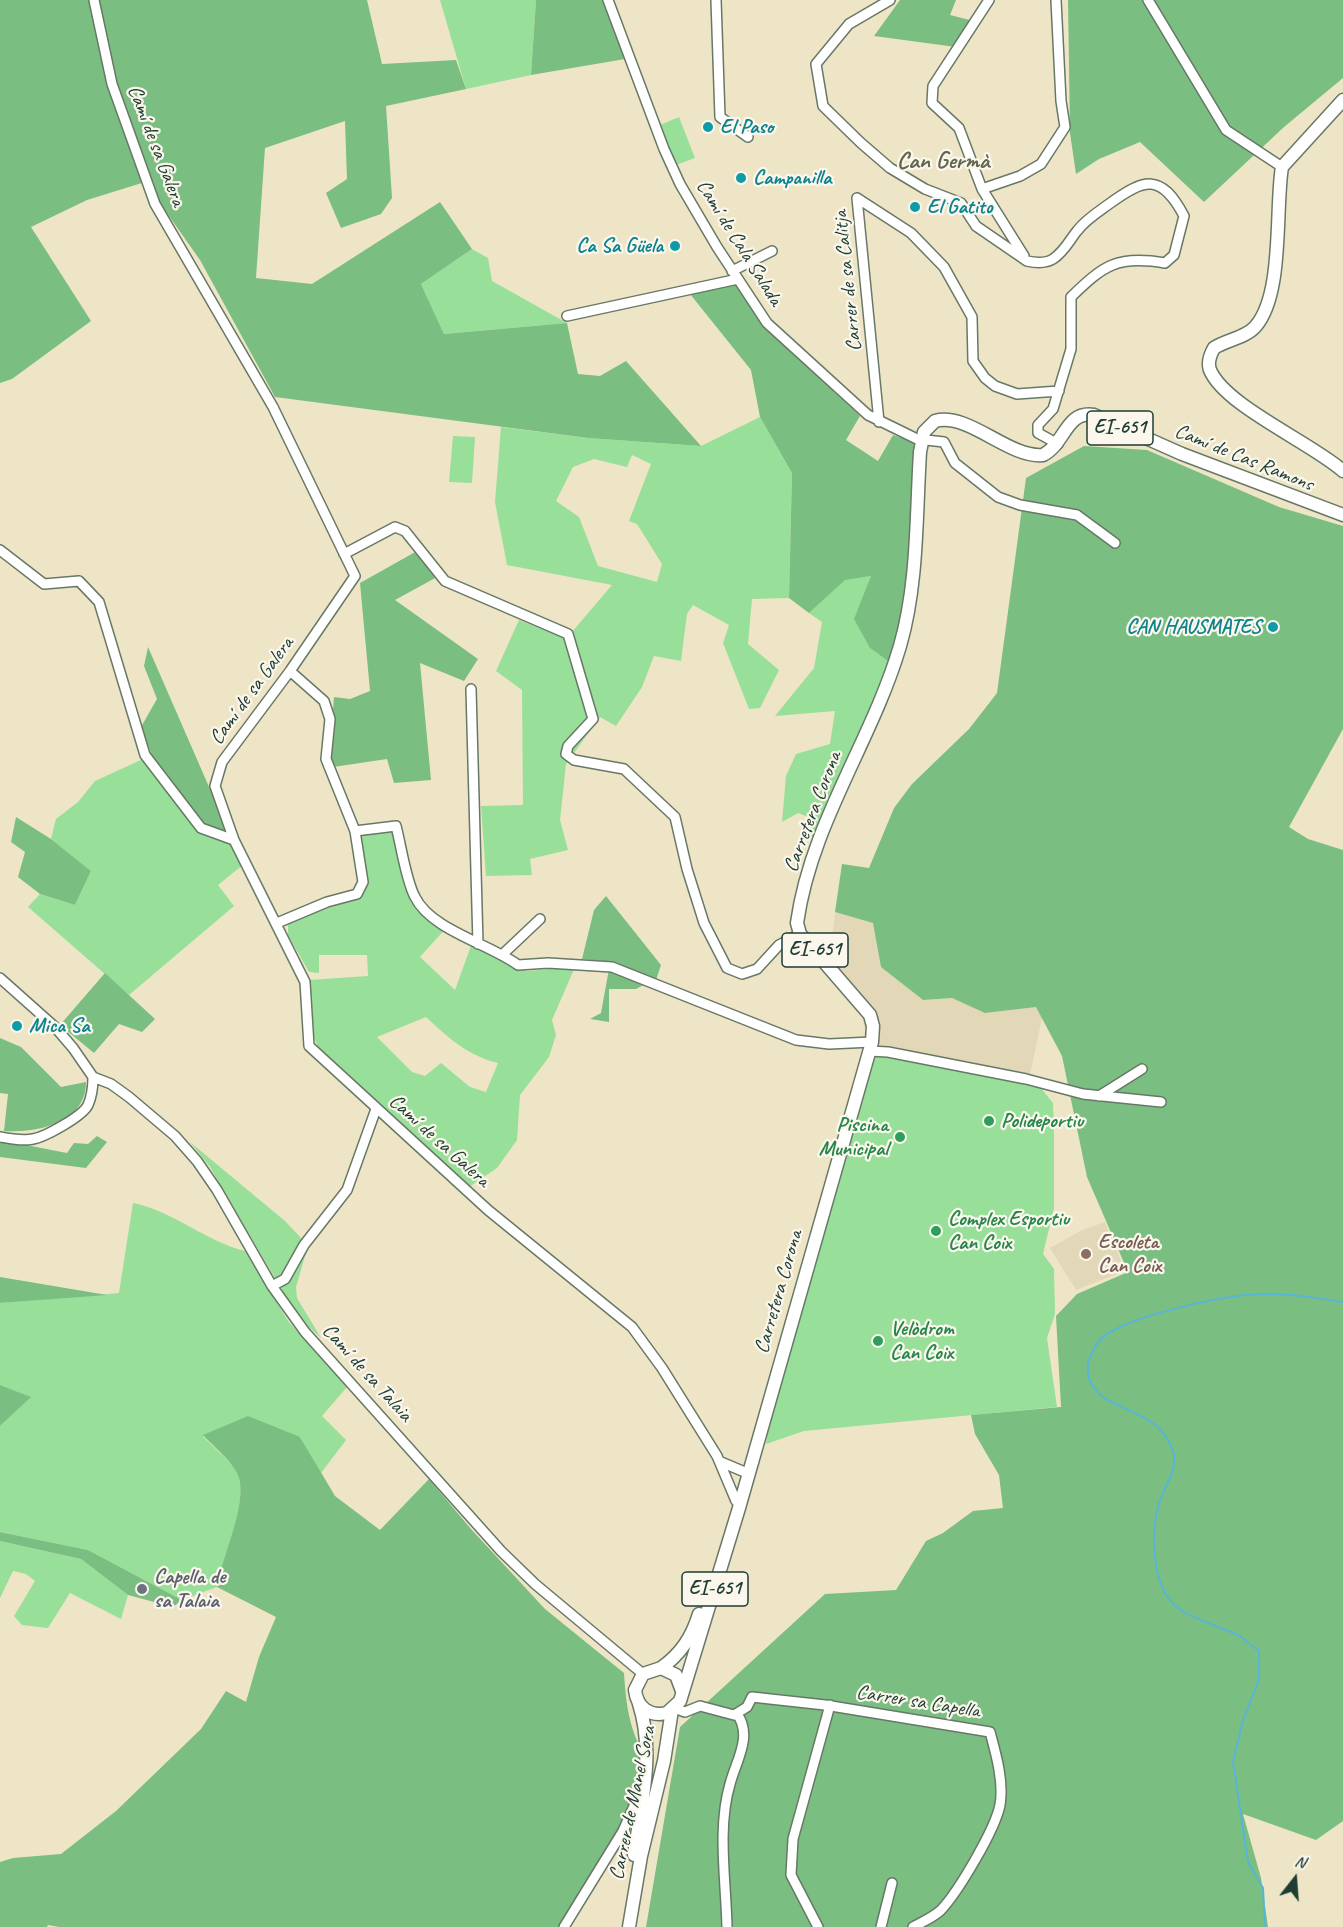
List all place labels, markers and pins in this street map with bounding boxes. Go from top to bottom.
place label: El Paso [720,114,773,140]
marker: El Paso [701,120,715,134]
place label: Campanilla [753,165,831,191]
marker: Campanilla [734,171,748,185]
place label: El Gatito [927,194,992,220]
marker: El Gatito [908,200,922,214]
place label: Ca Sa Güela [576,233,663,259]
marker: Ca Sa Güela [668,239,682,253]
place label: CAN HAUSMATES [1126,614,1261,640]
marker: CAN HAUSMATES [1266,620,1280,634]
place label: Mica Sa [29,1013,90,1039]
marker: Mica Sa [10,1019,24,1033]
place label: Polideportiu [1001,1108,1083,1134]
place label: Piscina Municipal [819,1112,888,1162]
marker: Polideportiu [982,1114,996,1128]
marker: Piscina Municipal [893,1130,907,1144]
place label: Complex Esportiu Can Coix [948,1206,1069,1256]
marker: Complex Esportiu Can Coix [929,1224,943,1238]
place label: Escoleta Can Coix [1098,1229,1161,1279]
marker: Escoleta Can Coix [1079,1247,1093,1261]
place label: Velòdrom Can Coix [890,1316,954,1366]
marker: Velòdrom Can Coix [871,1334,885,1348]
place label: Capella de sa Talaia [154,1564,225,1614]
marker: Capella de sa Talaia [135,1582,149,1596]

